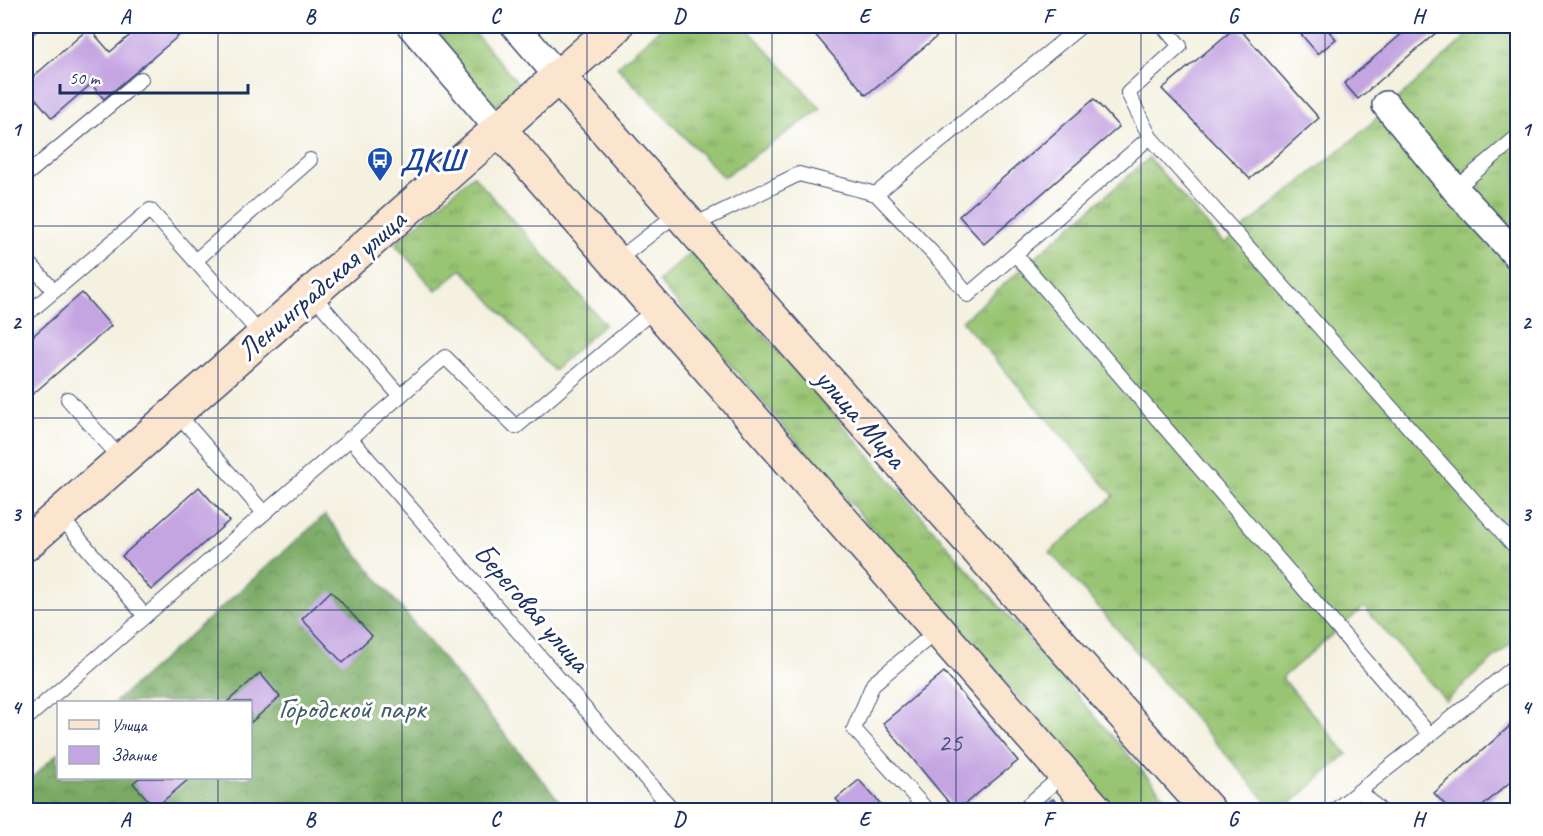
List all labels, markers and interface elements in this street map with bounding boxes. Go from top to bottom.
text: A [120,4,132,29]
text: B [305,4,317,29]
text: C [490,4,502,29]
text: D [673,4,687,29]
text: E [859,4,873,29]
text: F [1043,4,1057,29]
text: G [1228,4,1241,29]
text: H [1412,4,1427,29]
scale bar [60,57,248,95]
text: 50 m [69,67,102,89]
text: 1 [12,117,23,142]
text: 1 [1522,117,1533,142]
place label: ДКШ [400,141,469,179]
bus stop icon: ДКШ [365,145,395,183]
street label: Ленинградская улица [228,200,415,369]
text: 2 [12,310,23,335]
text: 2 [1522,310,1533,335]
street label: улица Мира [806,358,916,477]
text: 3 [12,502,23,527]
text: 3 [1522,502,1533,527]
street label: Береговая улица [465,534,600,681]
park label: Городской парк [278,689,428,727]
text: 4 [12,695,24,720]
text: 4 [1522,695,1534,720]
legend [57,701,252,779]
text: Улица [111,714,148,736]
house number: 25 [938,725,964,759]
text: Здание [111,744,157,766]
text: A [120,807,132,832]
text: B [305,807,317,832]
text: C [490,807,502,832]
text: D [673,807,687,832]
text: E [859,807,873,832]
text: F [1043,807,1057,832]
text: G [1228,807,1241,832]
text: H [1412,807,1427,832]

